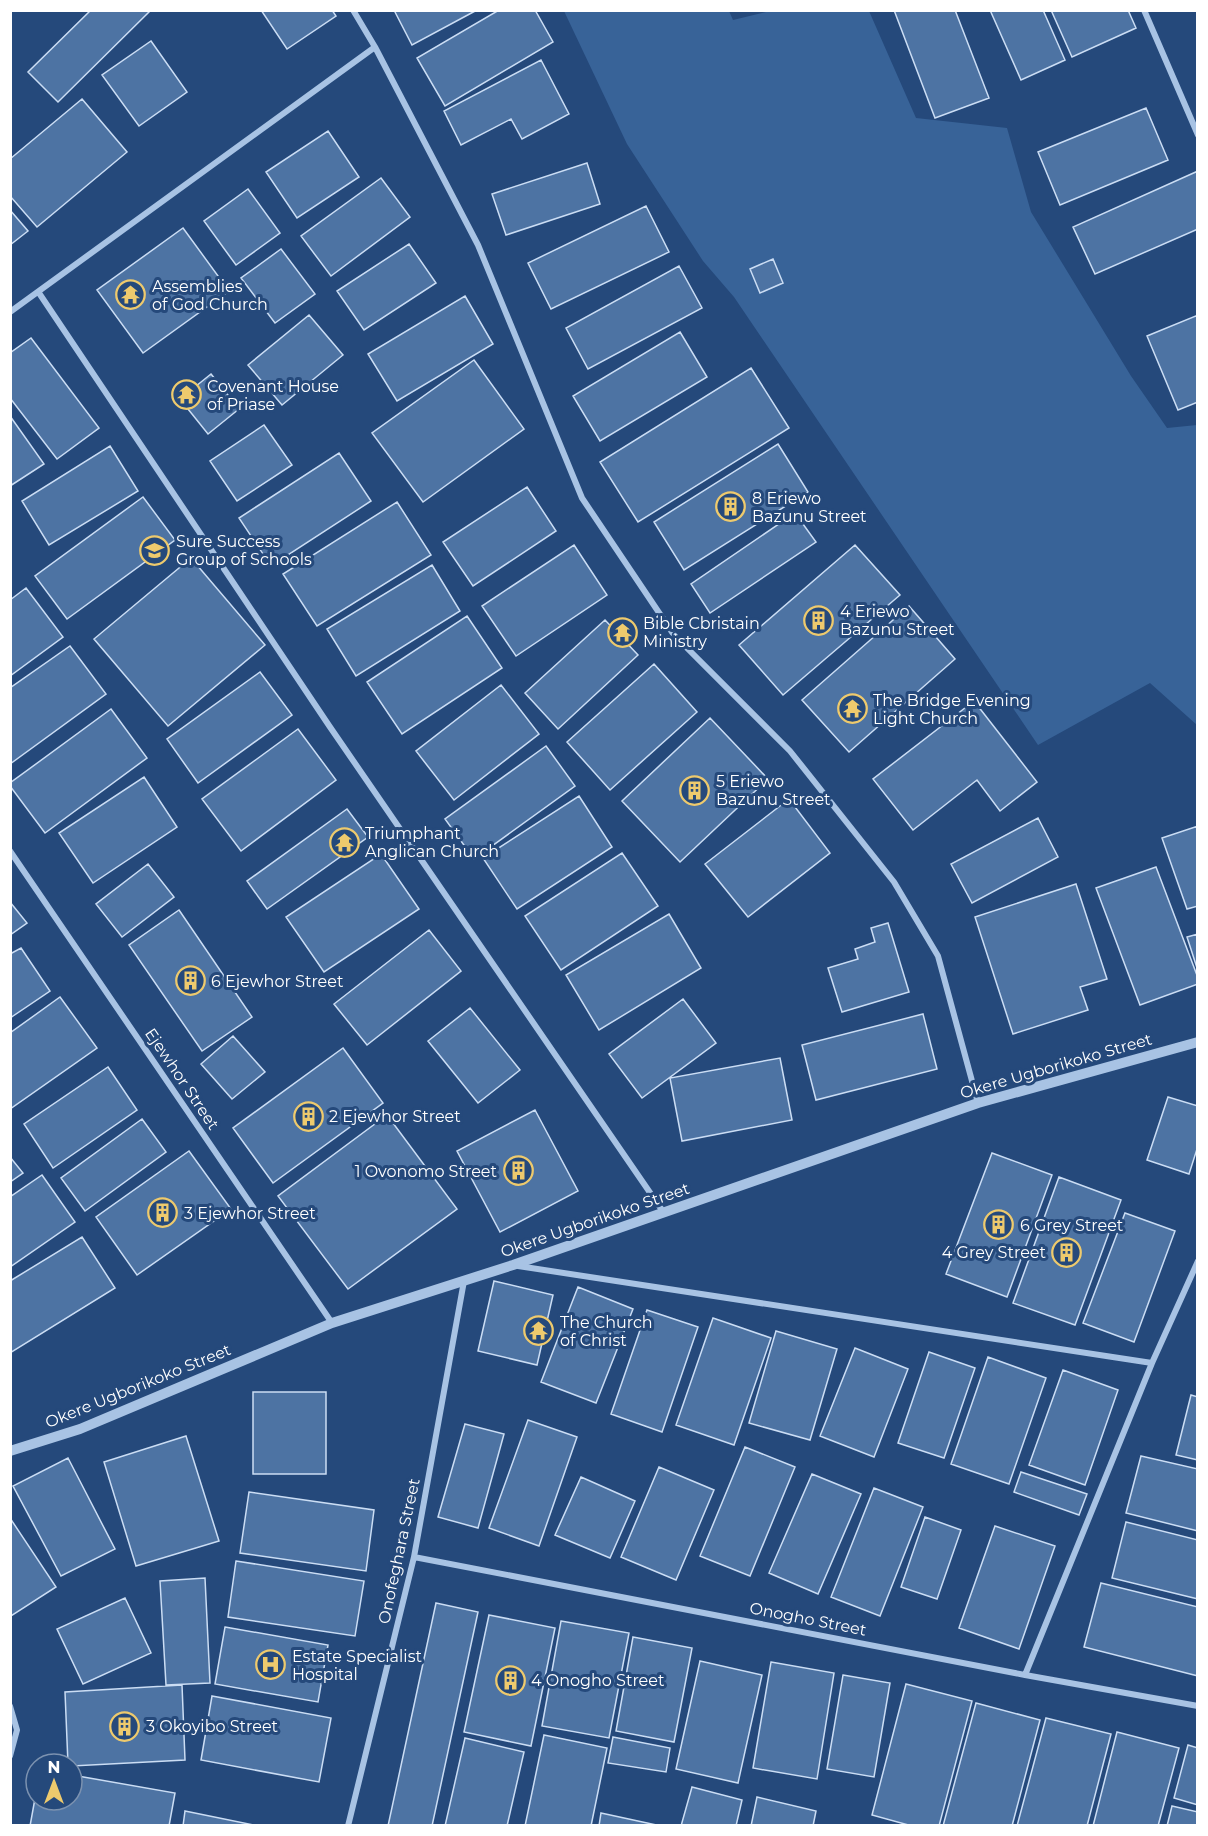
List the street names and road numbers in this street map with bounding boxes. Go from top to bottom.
street label: Ejewhor Street [141,1025,223,1134]
street label: Okere Ugborikoko Street [958,1029,1155,1103]
street label: Okere Ugborikoko Street [498,1179,692,1261]
street label: Okere Ugborikoko Street [42,1340,234,1432]
street label: Onofeghara Street [374,1476,424,1625]
street label: Onogho Street [748,1598,869,1640]

